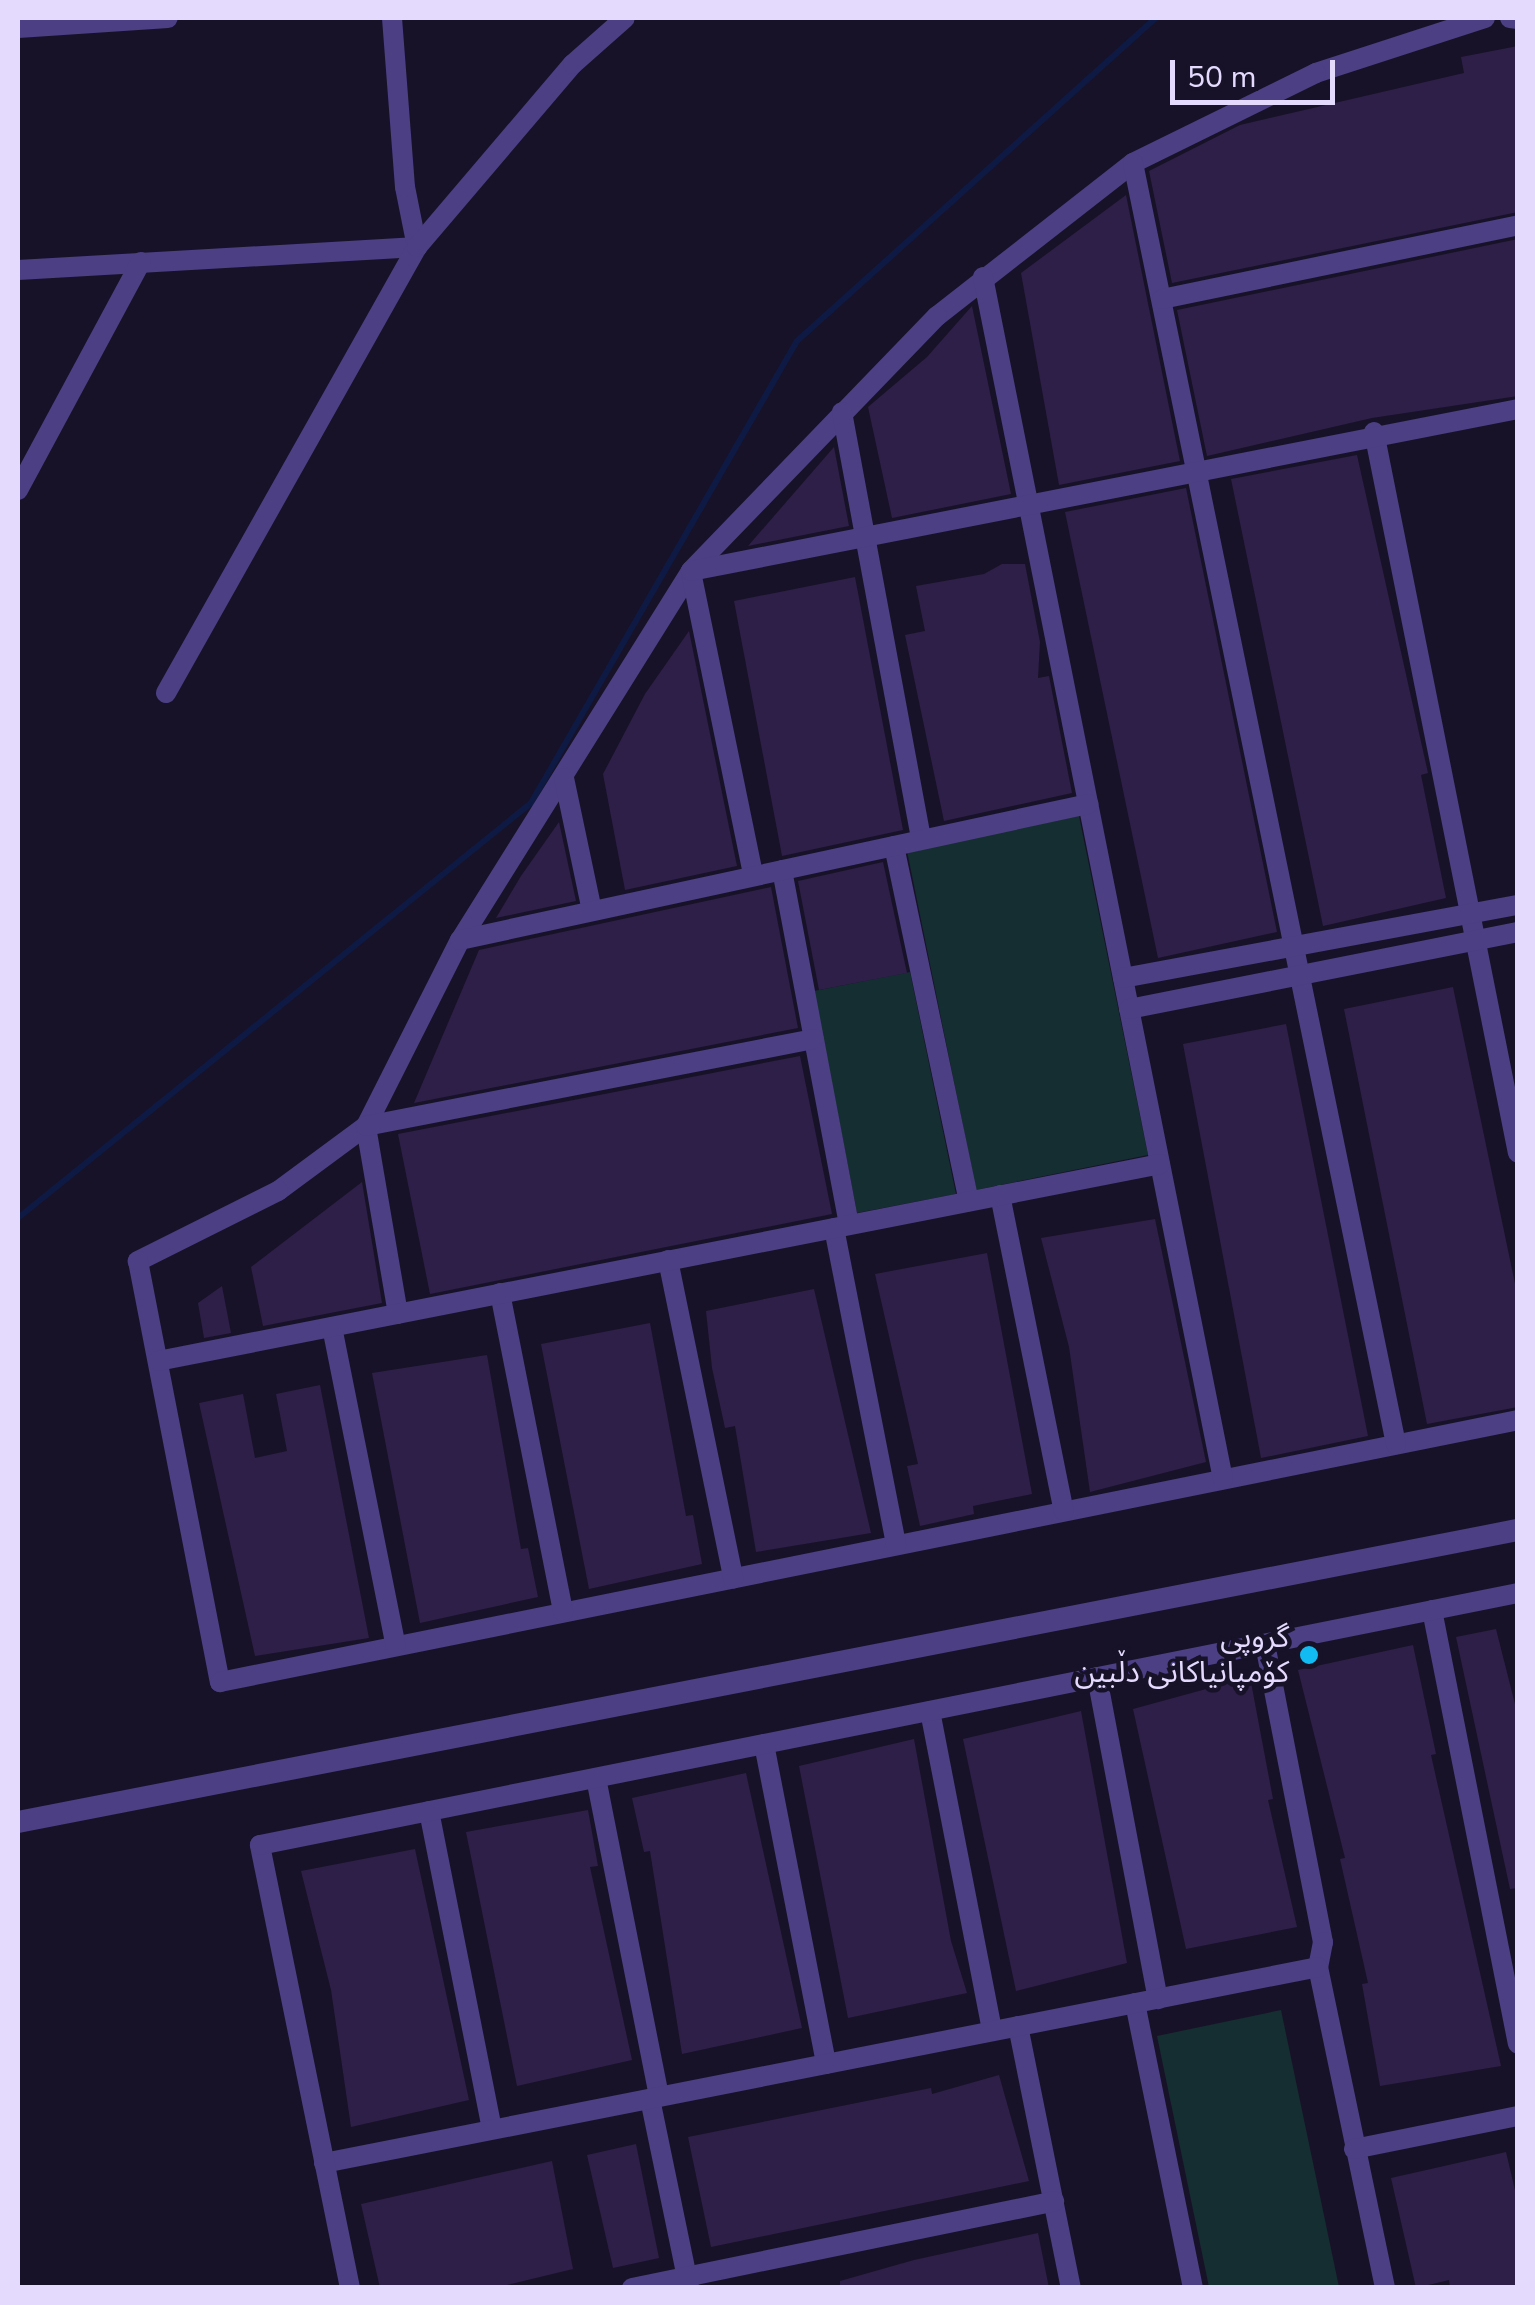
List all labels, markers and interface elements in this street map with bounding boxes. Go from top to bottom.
scale bar [1175,40,1340,102]
text: 50 m [1187,57,1256,98]
place label: گروپی کۆمپانیاکانی دڵبین [1074,1620,1289,1690]
marker: گروپی کۆمپانیاکانی دڵبین [1298,1644,1320,1666]

